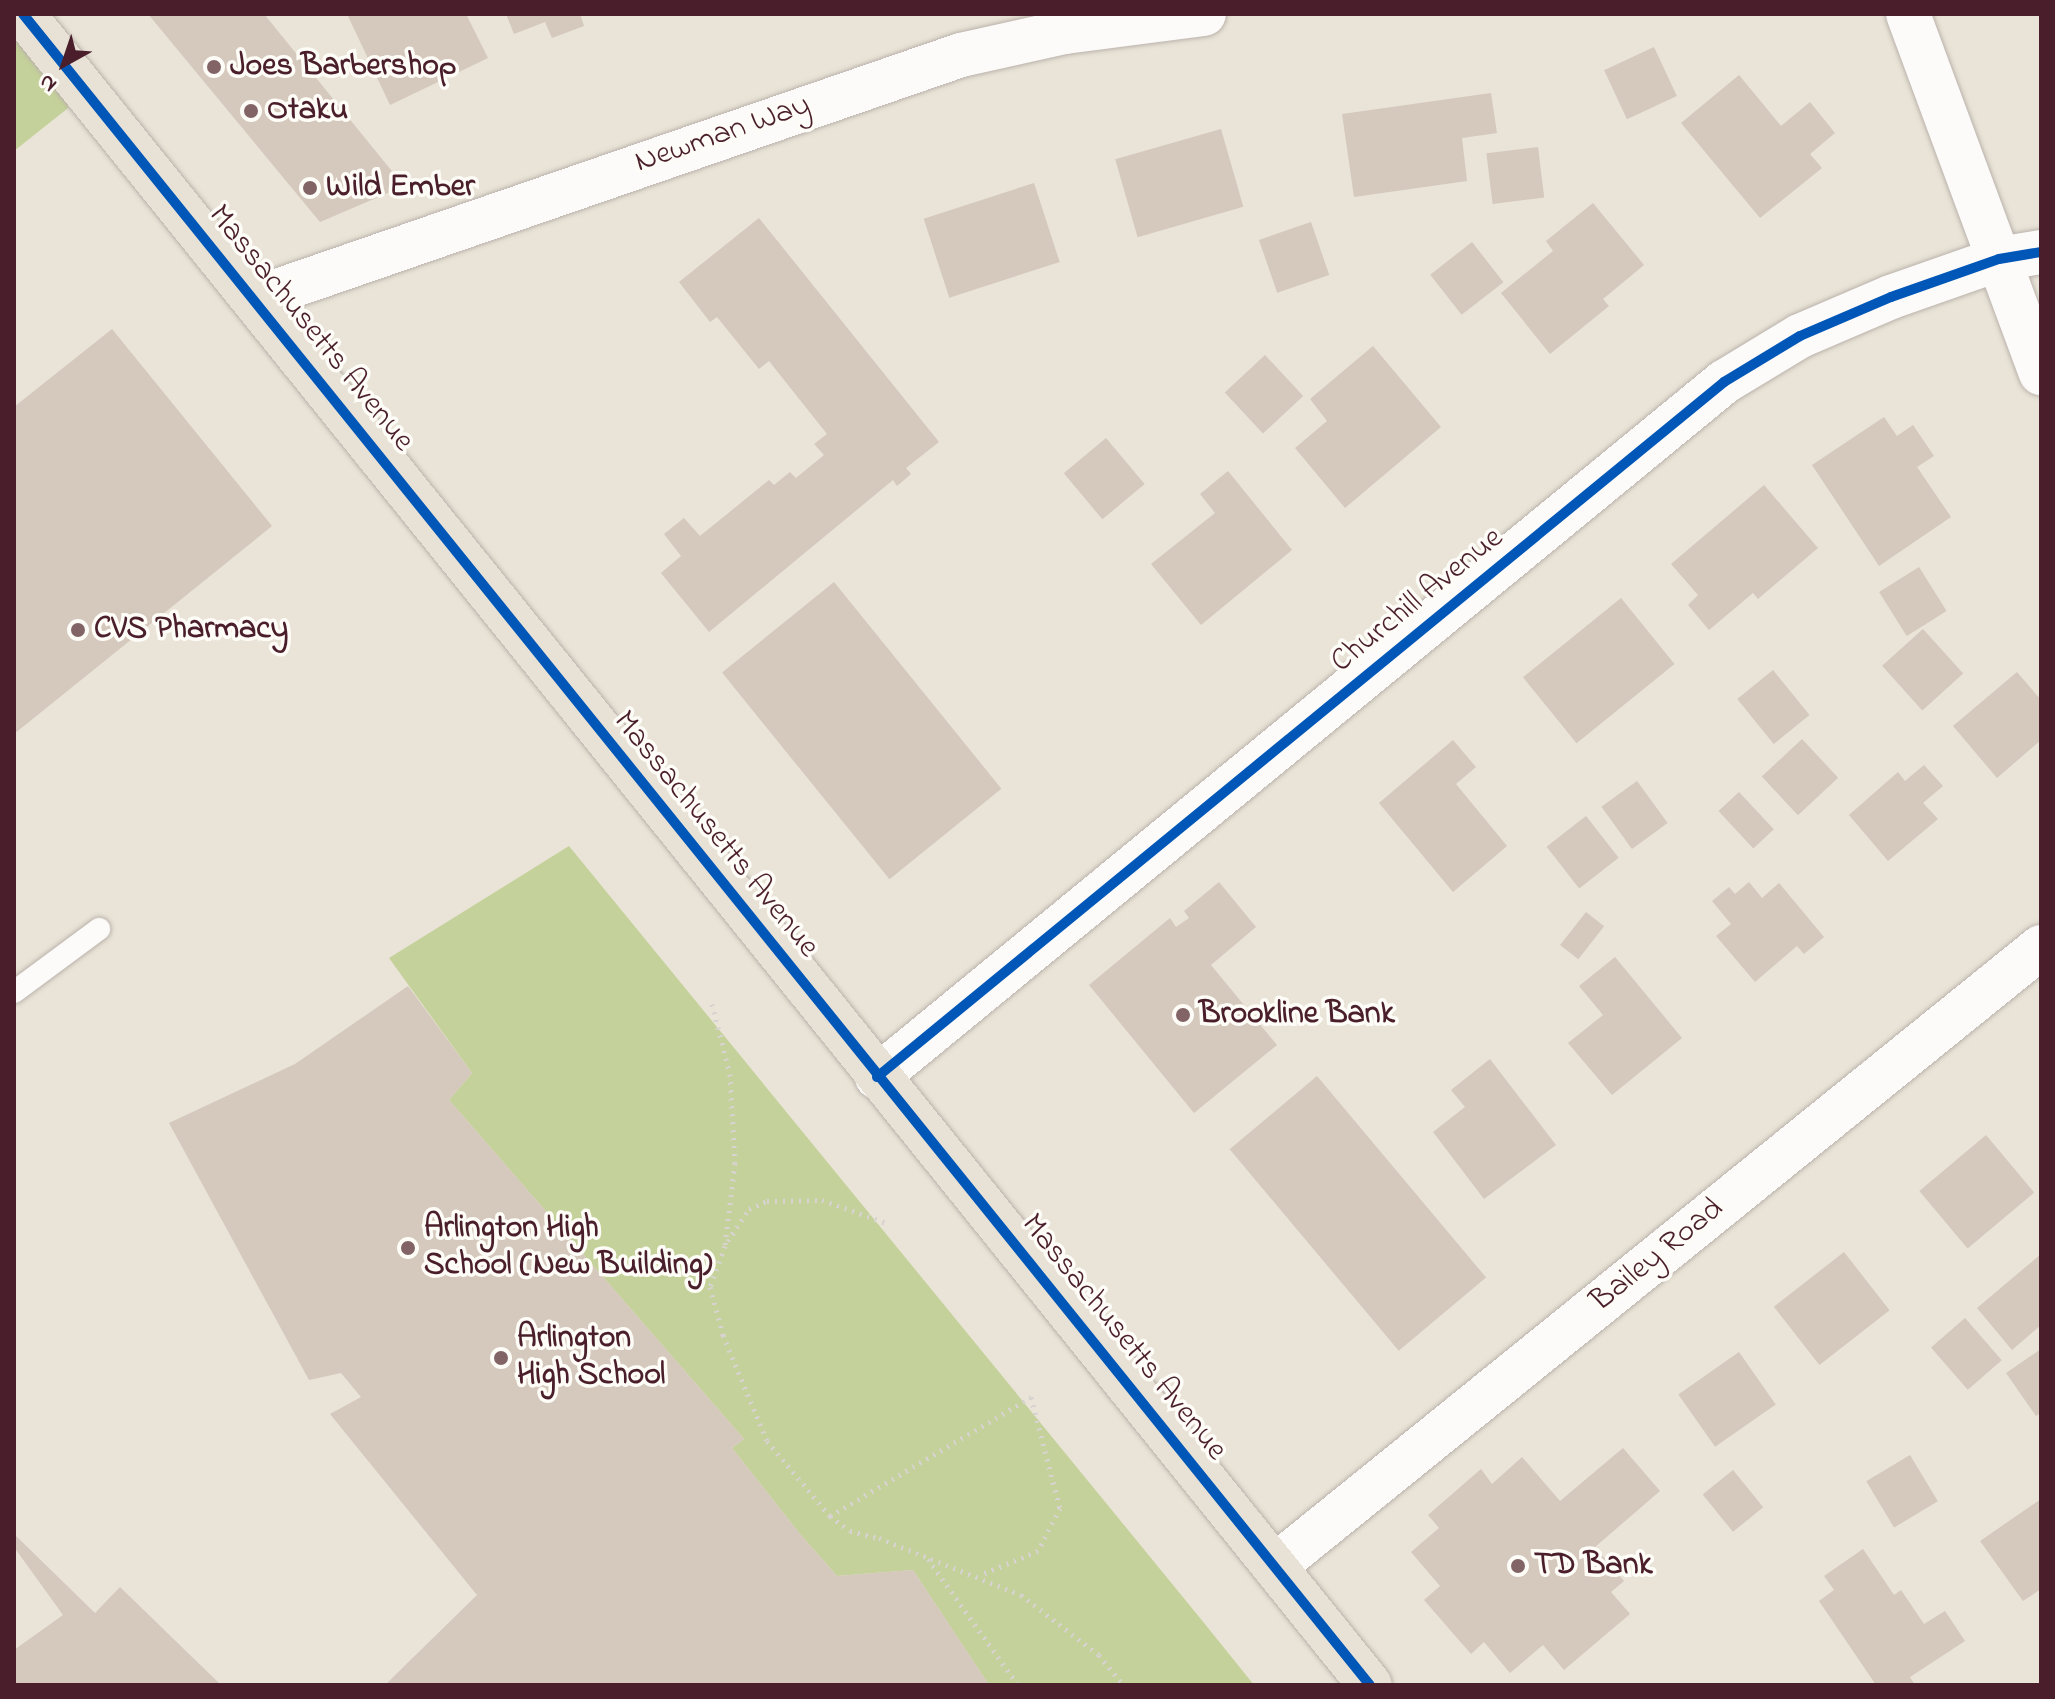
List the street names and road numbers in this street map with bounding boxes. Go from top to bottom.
street label: Newman Way [630,87,816,183]
street label: Massachusetts Avenue [199,198,421,460]
street label: Churchill Avenue [1324,520,1512,682]
street label: Massachusetts Avenue [604,704,826,966]
street label: Bailey Road [1584,1191,1732,1321]
street label: Massachusetts Avenue [1012,1207,1234,1469]

